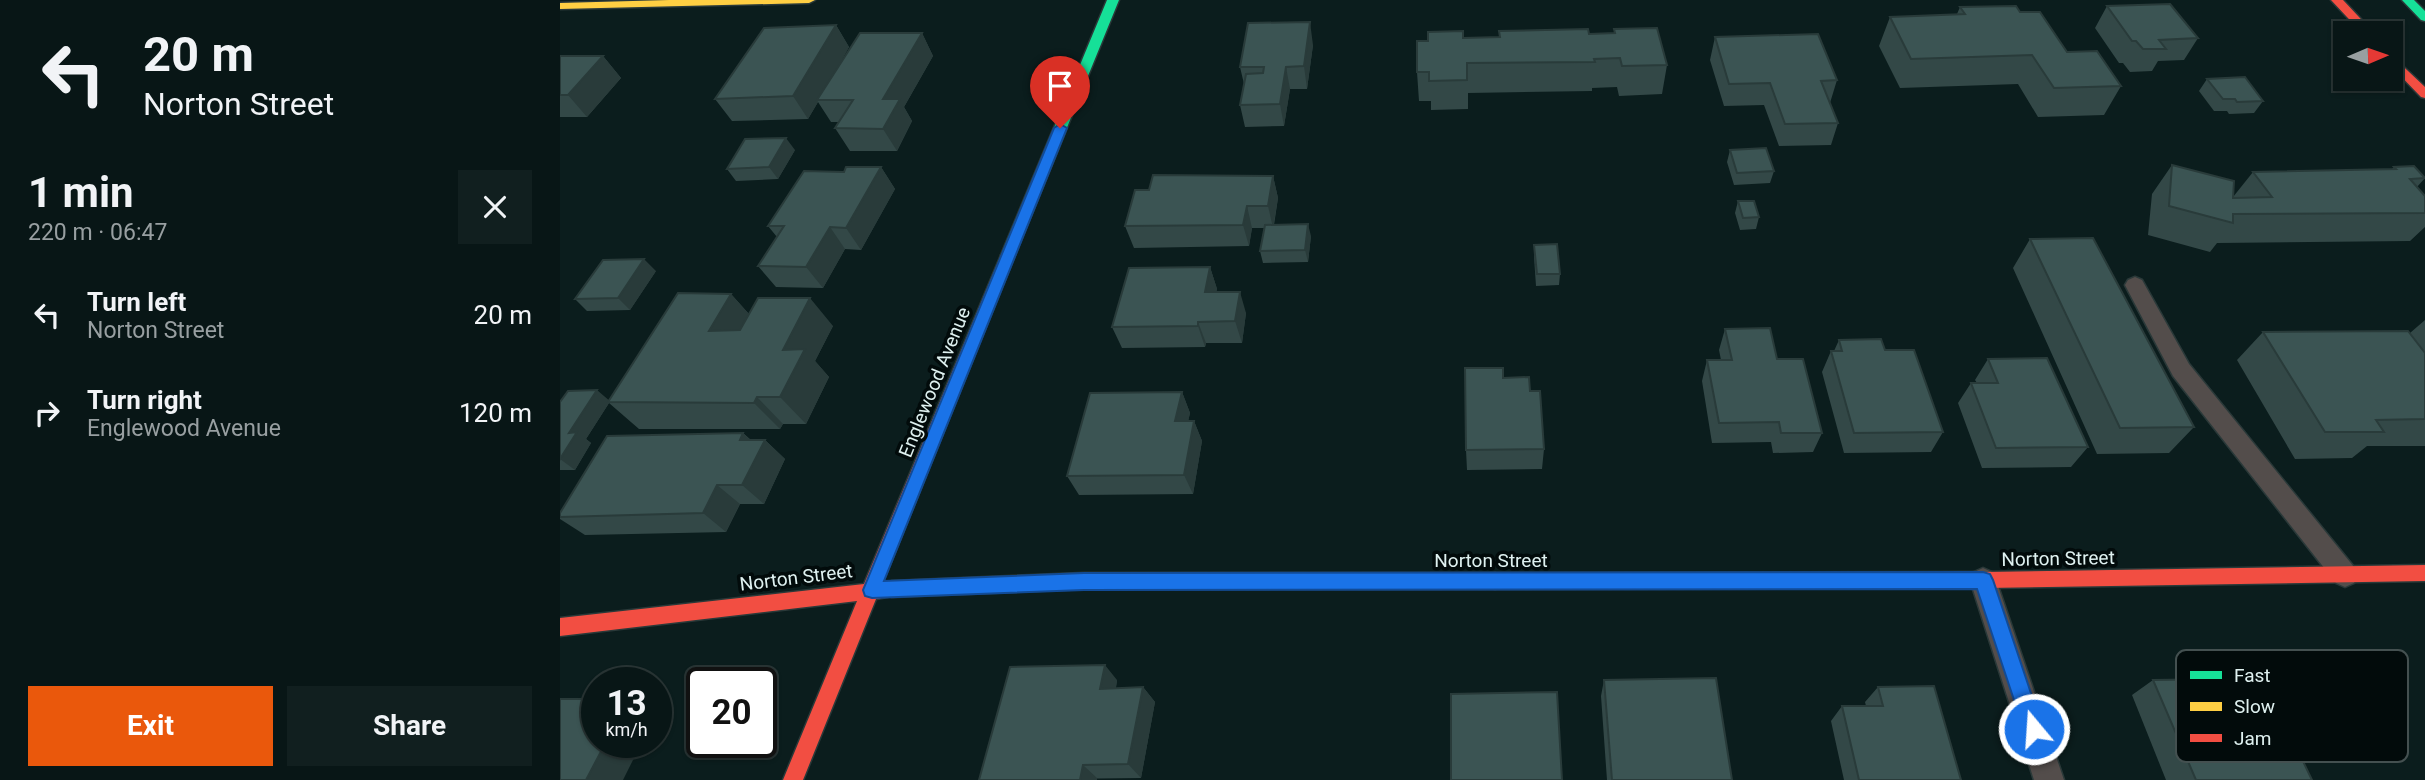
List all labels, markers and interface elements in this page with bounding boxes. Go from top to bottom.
north arrow [2333,21,2403,91]
map controls [2333,21,2403,91]
text: 20 m [143,26,254,83]
icon: left [28,28,119,119]
pin [1030,56,1090,128]
icon: arrive [1041,67,1079,105]
text: Norton Street [143,85,334,123]
text: 1 min [28,168,134,217]
button: close [458,170,532,244]
text: 220 m · 06:47 [28,219,167,246]
text: Turn left [87,287,186,317]
icon: left [28,296,66,334]
text: 20 m [474,300,532,330]
street label: Englewood Avenue [894,304,975,461]
text: Norton Street [87,317,224,344]
text: Turn right [87,385,202,415]
icon: right [28,394,66,432]
text: 120 m [459,398,532,428]
text: Englewood Avenue [87,415,281,442]
street label: Norton Street [2001,546,2115,571]
street label: Norton Street [1434,549,1548,572]
street label: Norton Street [738,559,854,596]
legend [2176,650,2408,762]
text: Fast [2234,664,2271,687]
speed limit sign: 20 [686,667,777,758]
text: 13 [606,683,647,724]
button: Exit [28,686,273,766]
button: Share [287,686,532,766]
position arrow [1997,692,2071,766]
text: Slow [2234,695,2275,718]
text: km/h [605,719,648,740]
text: Jam [2234,727,2271,750]

